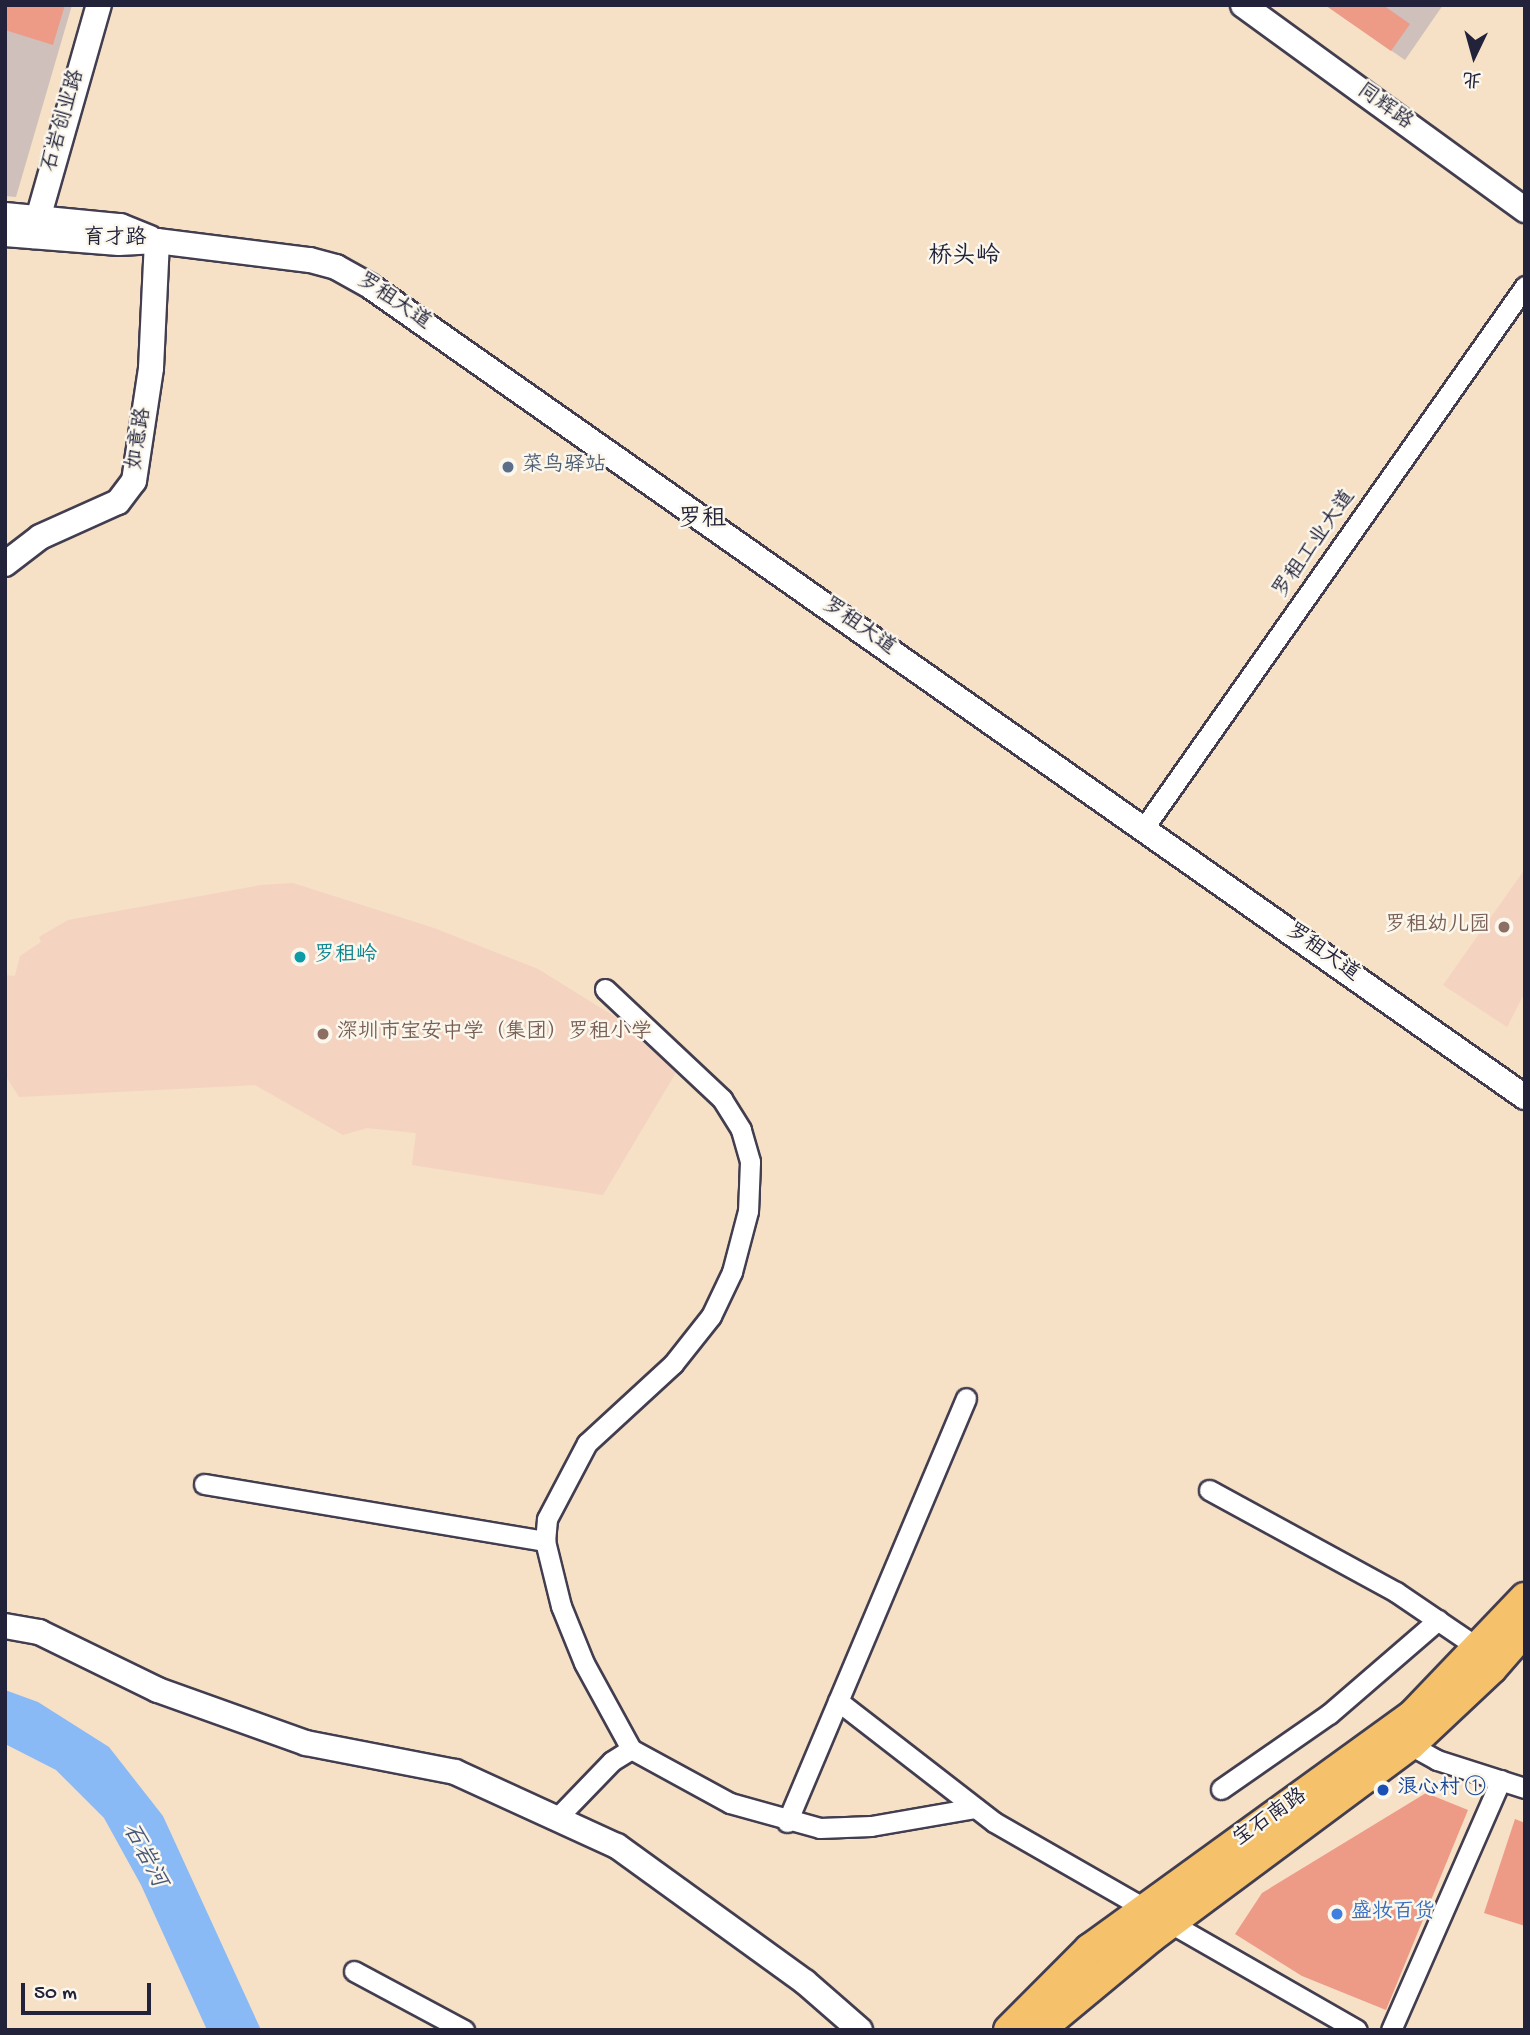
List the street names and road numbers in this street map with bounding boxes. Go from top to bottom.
street label: 石岩创业路 [38,67,92,175]
street label: 同辉路 [1351,79,1417,137]
street label: 育才路 [84,227,146,253]
street label: 罗租大道 [351,269,435,337]
street label: 如意路 [124,406,158,472]
street label: 罗租工业大道 [1270,486,1362,604]
street label: 罗租大道 [816,594,900,662]
street label: 罗租大道 [1280,920,1364,988]
street label: 宝石南路 [1229,1785,1313,1853]

